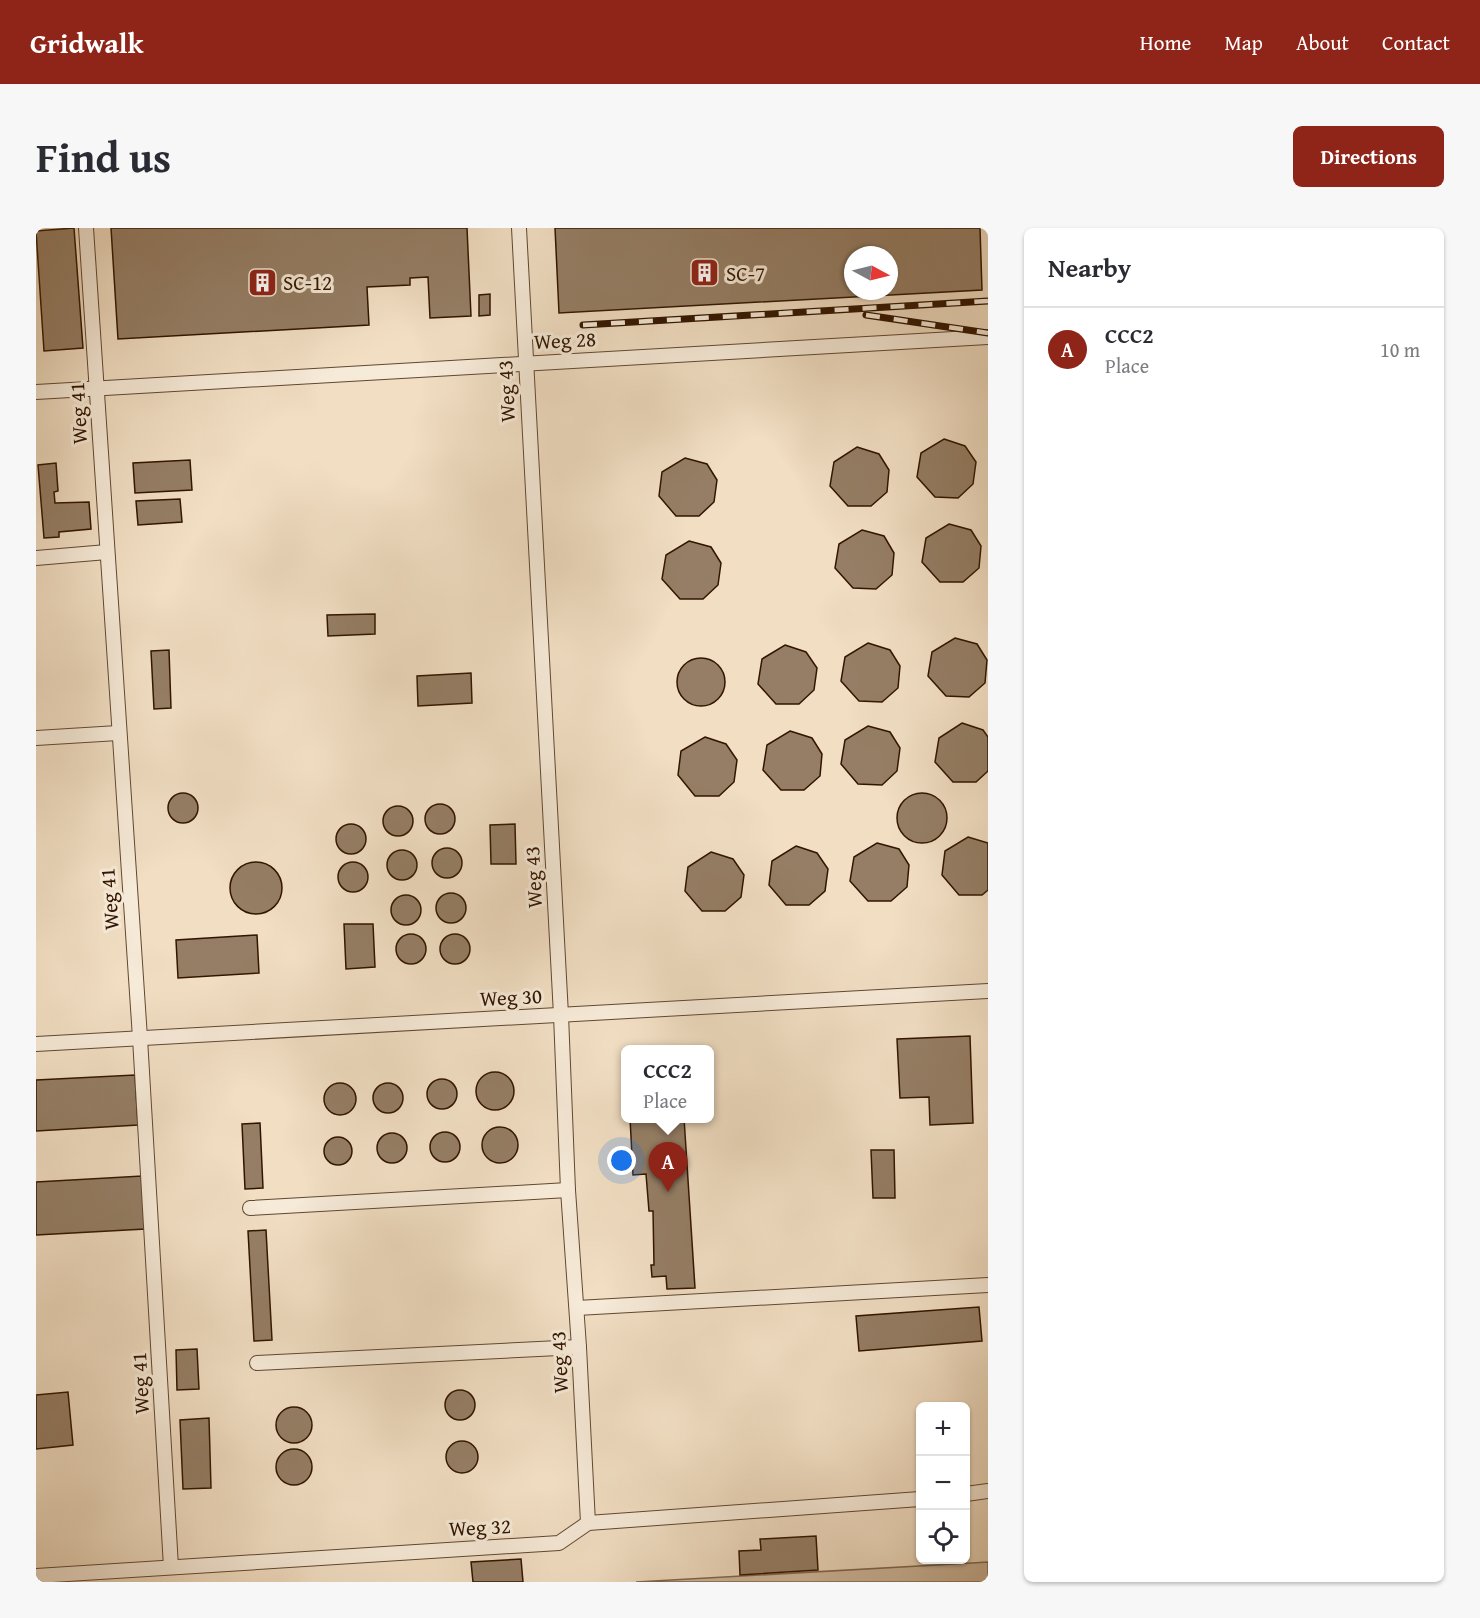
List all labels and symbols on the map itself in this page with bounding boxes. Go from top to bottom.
north arrow [844,246,898,300]
building icon: SC-7 [689,257,721,289]
place label: SC-7 [726,258,765,289]
building icon: SC-12 [246,266,278,298]
place label: SC-12 [283,267,332,298]
street label: Weg 28 [533,323,597,357]
street label: Weg 43 [489,359,523,423]
street label: Weg 41 [61,381,95,445]
street label: Weg 43 [516,845,550,909]
street label: Weg 41 [91,867,127,931]
street label: Weg 30 [479,980,543,1014]
pin: A [648,1142,688,1192]
your location [607,1146,636,1175]
street label: Weg 43 [542,1330,576,1394]
street label: Weg 41 [123,1351,157,1415]
street label: Weg 32 [448,1510,512,1544]

